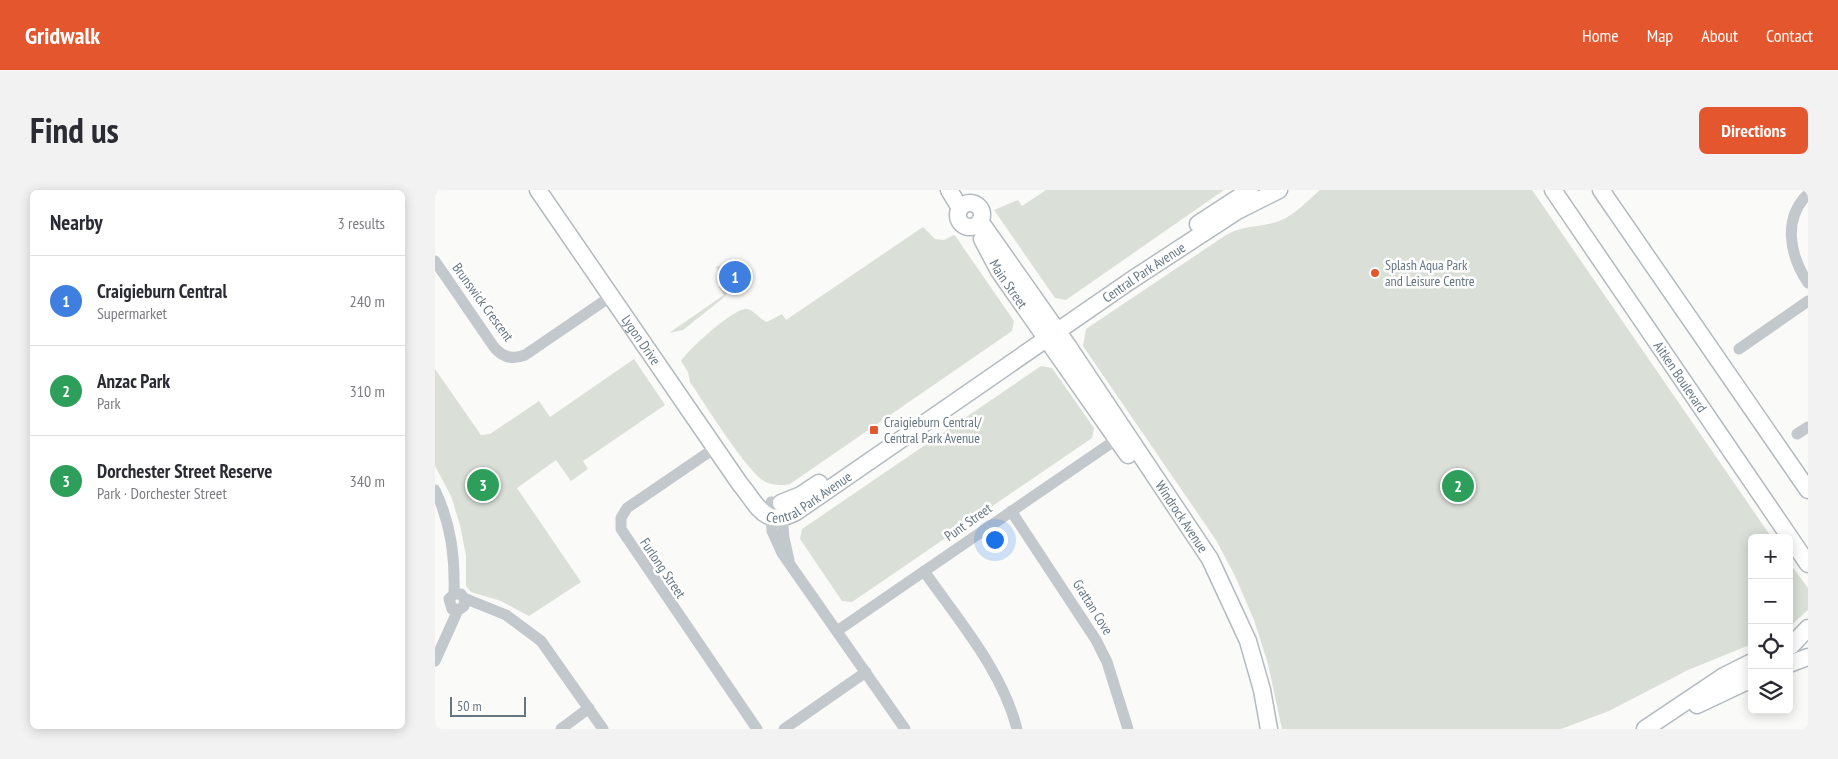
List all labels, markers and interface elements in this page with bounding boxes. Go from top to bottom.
text: Gridwalk [25,20,100,51]
text: Home [1582,24,1619,47]
text: Map [1647,24,1673,47]
text: About [1701,24,1738,47]
text: Contact [1766,24,1813,47]
text: Find us [30,107,119,153]
button: Directions [1699,107,1808,154]
text: Nearby [50,209,103,236]
text: 3 results [338,213,385,233]
street label: Central Park Avenue [1099,238,1189,306]
street label: Main Street [985,256,1031,312]
place label: Splash Aqua Park and Leisure Centre [1385,256,1475,290]
pin: 1 [719,258,751,296]
street label: Brunswick Crescent [448,259,518,345]
marker: Splash Aqua Park and Leisure Centre [1369,267,1381,279]
text: Craigieburn Central [97,279,227,303]
text: 1 [62,291,70,311]
text: 240 m [350,291,385,311]
text: Supermarket [97,303,167,323]
street label: Lygon Drive [618,312,665,369]
street label: Aitken Boulevard [1650,338,1711,416]
text: Anzac Park [97,369,170,393]
text: 2 [62,381,70,401]
text: 310 m [350,381,385,401]
text: Park [97,393,121,413]
place label: Craigieburn Central/ Central Park Avenue [884,413,982,447]
marker: Craigieburn Central/ Central Park Avenue [868,424,880,436]
text: Dorchester Street Reserve [97,459,272,483]
pin: 3 [467,466,499,504]
street label: Central Park Avenue [763,467,855,527]
pin: 2 [1442,467,1474,505]
text: 3 [62,471,70,491]
text: 340 m [350,471,385,491]
street label: Windrock Avenue [1151,477,1212,556]
text: Park · Dorchester Street [97,483,227,503]
street label: Punt Street [941,499,995,545]
your location [982,527,1008,553]
street label: Furlong Street [636,534,690,602]
map controls [1748,534,1793,714]
button: + [1748,534,1793,579]
street label: Grattan Cove [1069,576,1117,638]
button: − [1748,579,1793,624]
button: locate [1748,624,1793,669]
button: layers [1748,669,1793,714]
scale bar [450,694,526,717]
text: 50 m [457,697,482,715]

